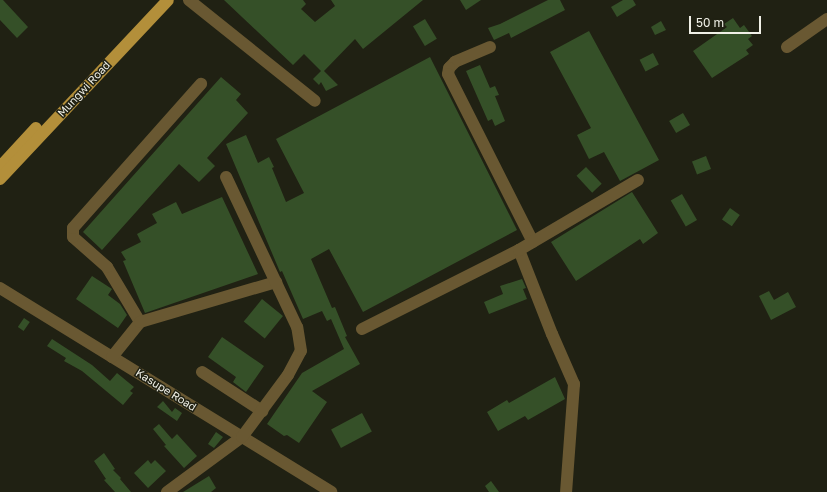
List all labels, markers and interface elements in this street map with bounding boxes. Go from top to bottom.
scale bar [691,8,763,34]
text: 50 m [696,15,724,30]
street label: Mungwi Road [55,58,113,120]
street label: Kasupe Road [133,366,199,414]

